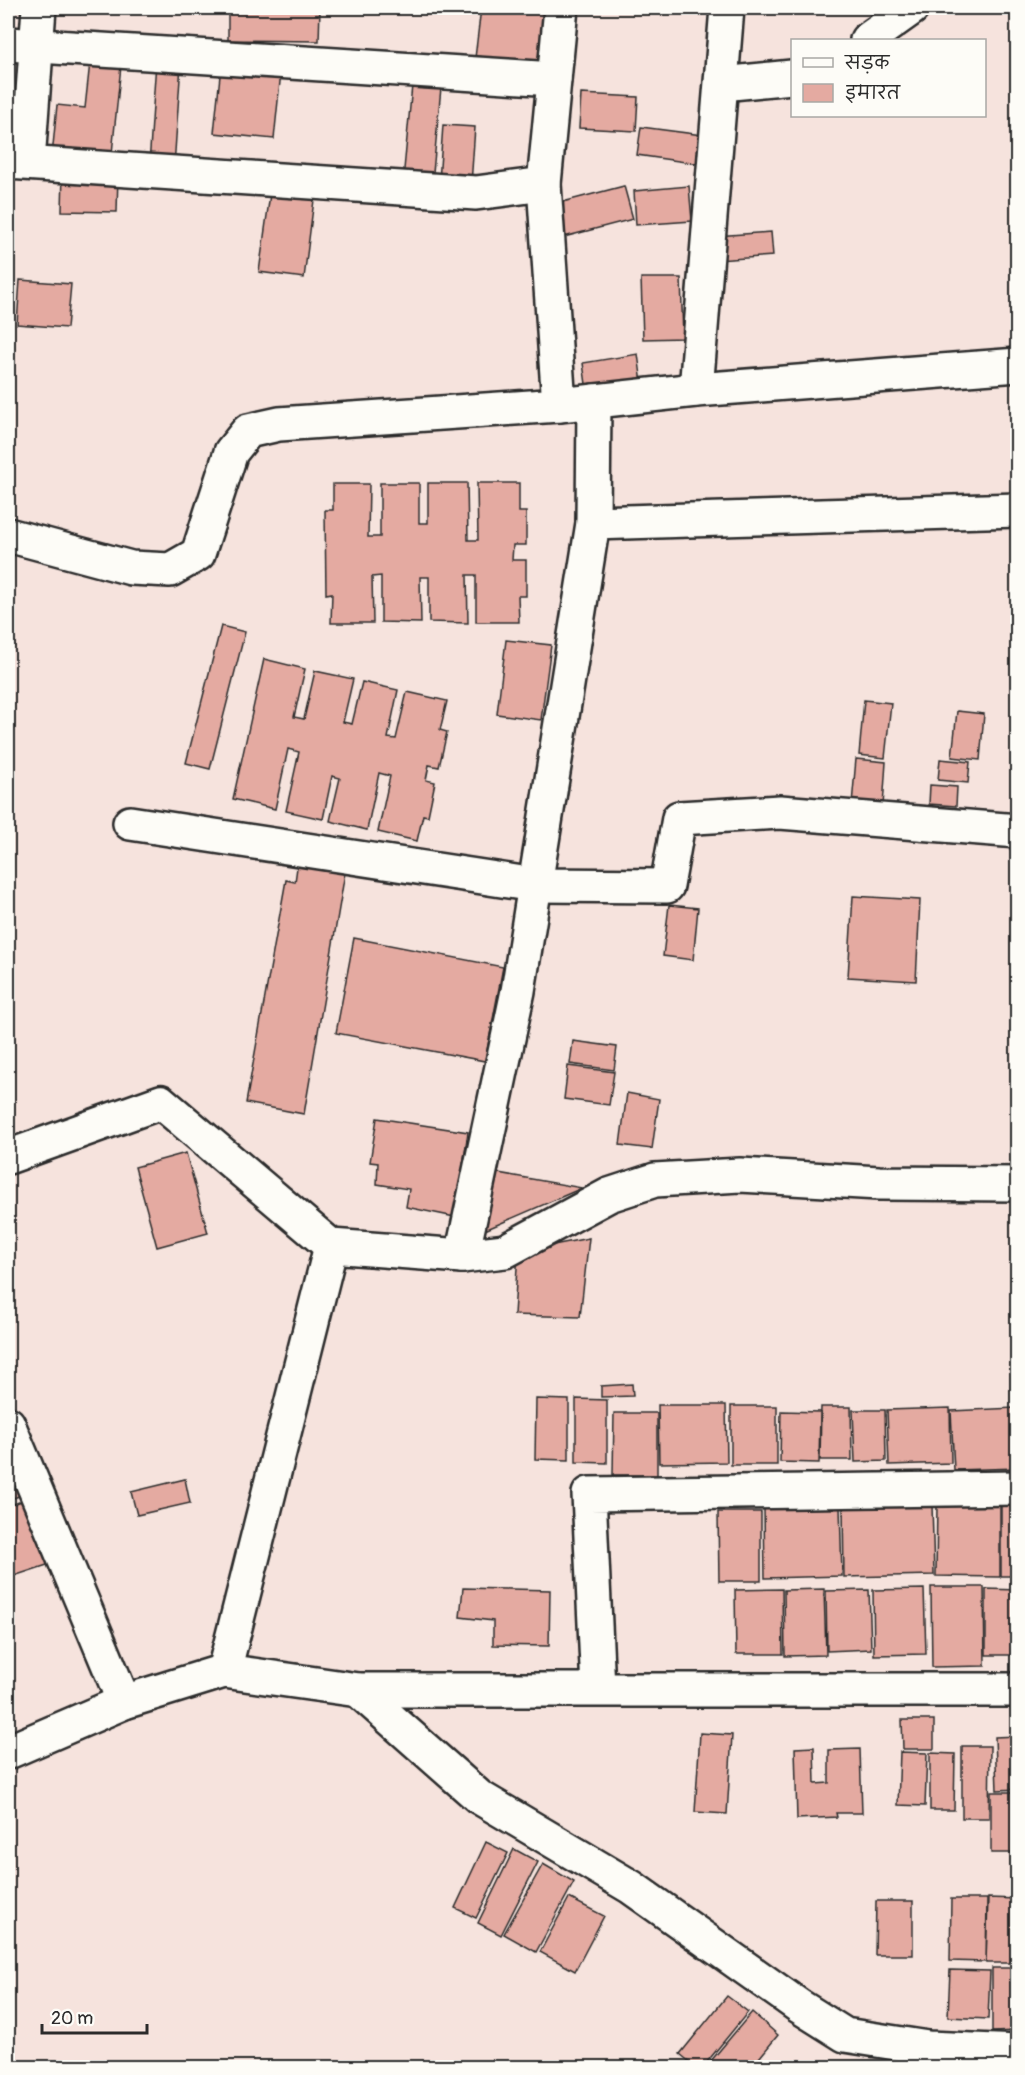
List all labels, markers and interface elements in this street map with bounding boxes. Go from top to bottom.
legend [791,39,986,117]
text: सड़क [844,52,890,75]
text: इमारत [845,82,901,105]
scale bar [42,1997,147,2035]
text: 20 m [51,2007,93,2030]

